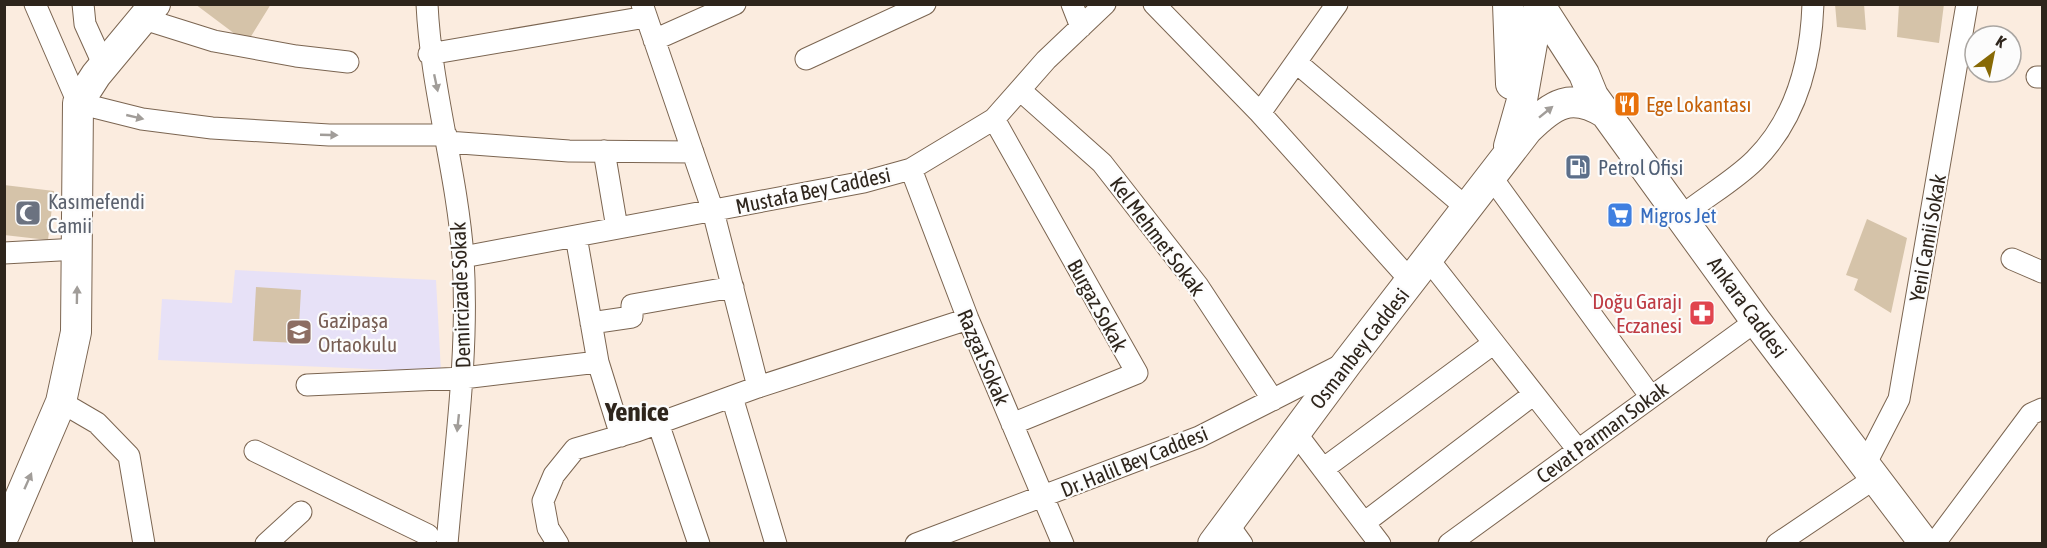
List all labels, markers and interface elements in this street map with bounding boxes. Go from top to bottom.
north arrow [1963,24,2023,84]
text: K [1993,32,2009,51]
one-way arrow [431,74,441,93]
restaurant icon: Ege Lokantası [1612,89,1642,119]
place label: Ege Lokantası [1646,92,1751,116]
one-way arrow [1539,106,1554,119]
one-way arrow [126,113,145,123]
one-way arrow [320,130,339,140]
fuel station icon: Petrol Ofisi [1563,152,1593,182]
place label: Petrol Ofisi [1598,155,1683,179]
street label: Mustafa Bey Caddesi [733,162,893,218]
street label: Kel Mehmet Sokak [1106,172,1210,300]
street label: Yeni Camii Sokak [1904,172,1950,304]
place label: Kasımefendi Camii [48,189,145,237]
mosque icon: Kasımefendi Camii [13,198,43,228]
supermarket icon: Migros Jet [1605,200,1635,230]
place label: Migros Jet [1640,203,1717,227]
street label: Demircizade Sokak [445,221,475,369]
street label: Ankara Caddesi [1703,252,1793,362]
street label: Burgaz Sokak [1063,255,1133,355]
street label: Osmanbey Caddesi [1304,283,1414,413]
one-way arrow [72,285,81,304]
place label: Doğu Garajı Eczanesi [1592,289,1682,337]
pharmacy icon: Doğu Garajı Eczanesi [1687,298,1717,328]
street label: Razgat Sokak [953,305,1015,409]
place label: Gazipaşa Ortaokulu [318,308,397,356]
school or university icon: Gazipaşa Ortaokulu [284,317,314,347]
street label: Cevat Parman Sokak [1532,376,1672,488]
district label: Yenice [604,396,669,427]
one-way arrow [453,413,463,432]
street label: Dr. Halil Bey Caddesi [1057,421,1211,501]
one-way arrow [23,472,33,490]

